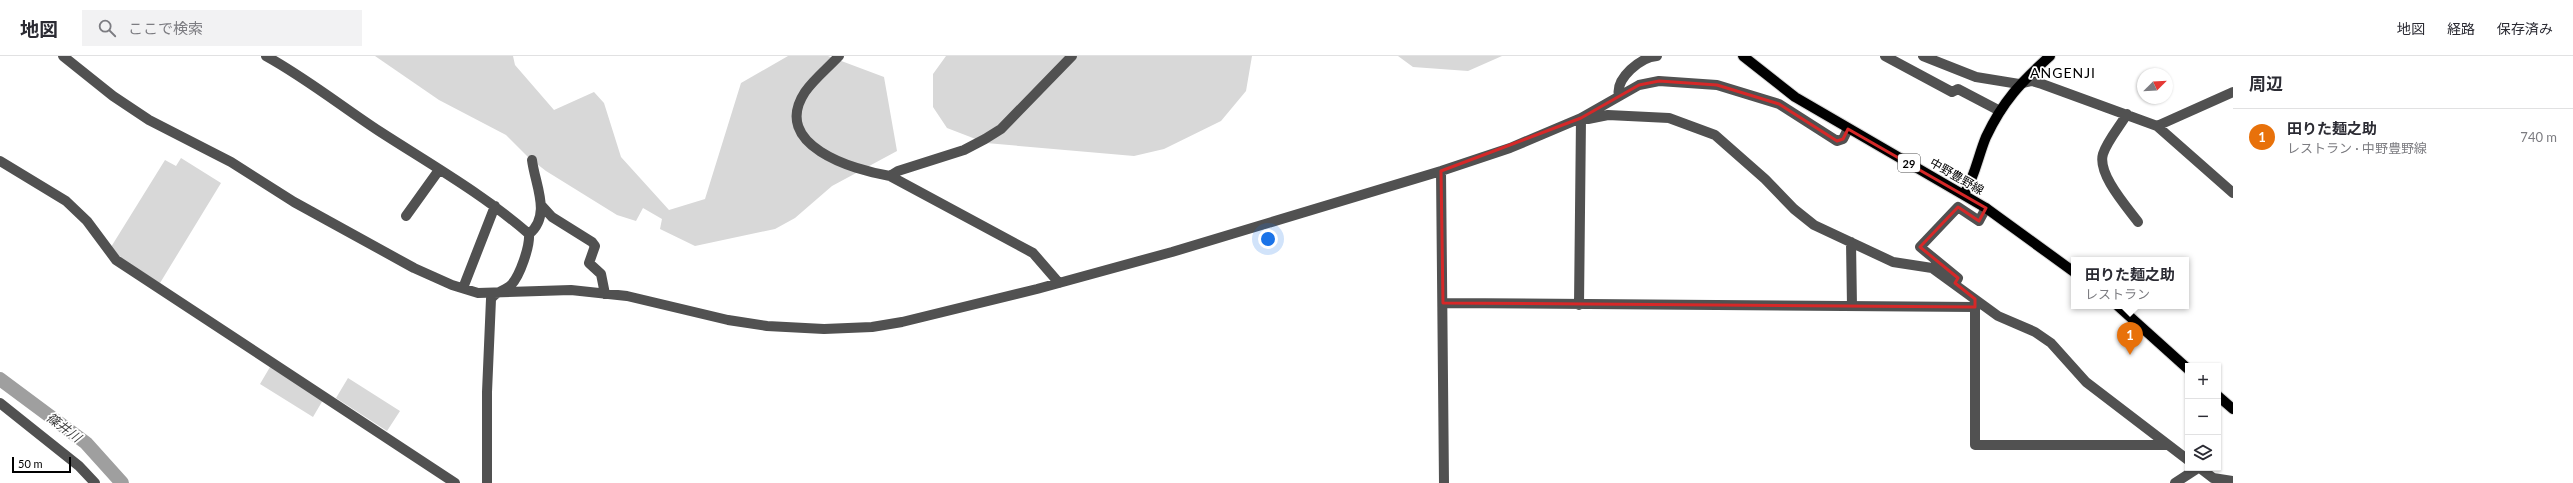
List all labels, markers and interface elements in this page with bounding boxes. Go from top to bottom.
search box [82,10,362,46]
text: 地図 [20,17,58,40]
icon: search [96,17,118,39]
text: ここで検索 [128,19,203,37]
text: 地図 [2397,20,2425,37]
text: 経路 [2447,20,2475,37]
text: 保存済み [2497,20,2553,37]
district label: ANGENJI [2030,64,2096,81]
north arrow [2137,68,2173,104]
text: 周辺 [2249,73,2283,94]
text: 田りた麺之助 [2287,119,2377,137]
text: 1 [2258,129,2266,145]
text: 740 m [2520,129,2557,145]
text: レストラン · 中野豊野線 [2287,140,2427,156]
road number: 29 [1898,154,1920,172]
street label: 中野豊野線 [1927,155,1987,197]
your location [1258,229,1278,249]
popup [2071,257,2189,309]
text: 田りた麺之助 [2085,265,2175,283]
text: レストラン [2085,286,2150,302]
pin: 1 [2117,322,2143,355]
map controls [2185,363,2221,471]
button: + [2185,363,2221,399]
button: − [2185,399,2221,435]
water label: 篠井川 [44,409,86,446]
button: layers [2185,435,2221,471]
scale bar [12,455,71,474]
text: 50 m [18,457,43,470]

